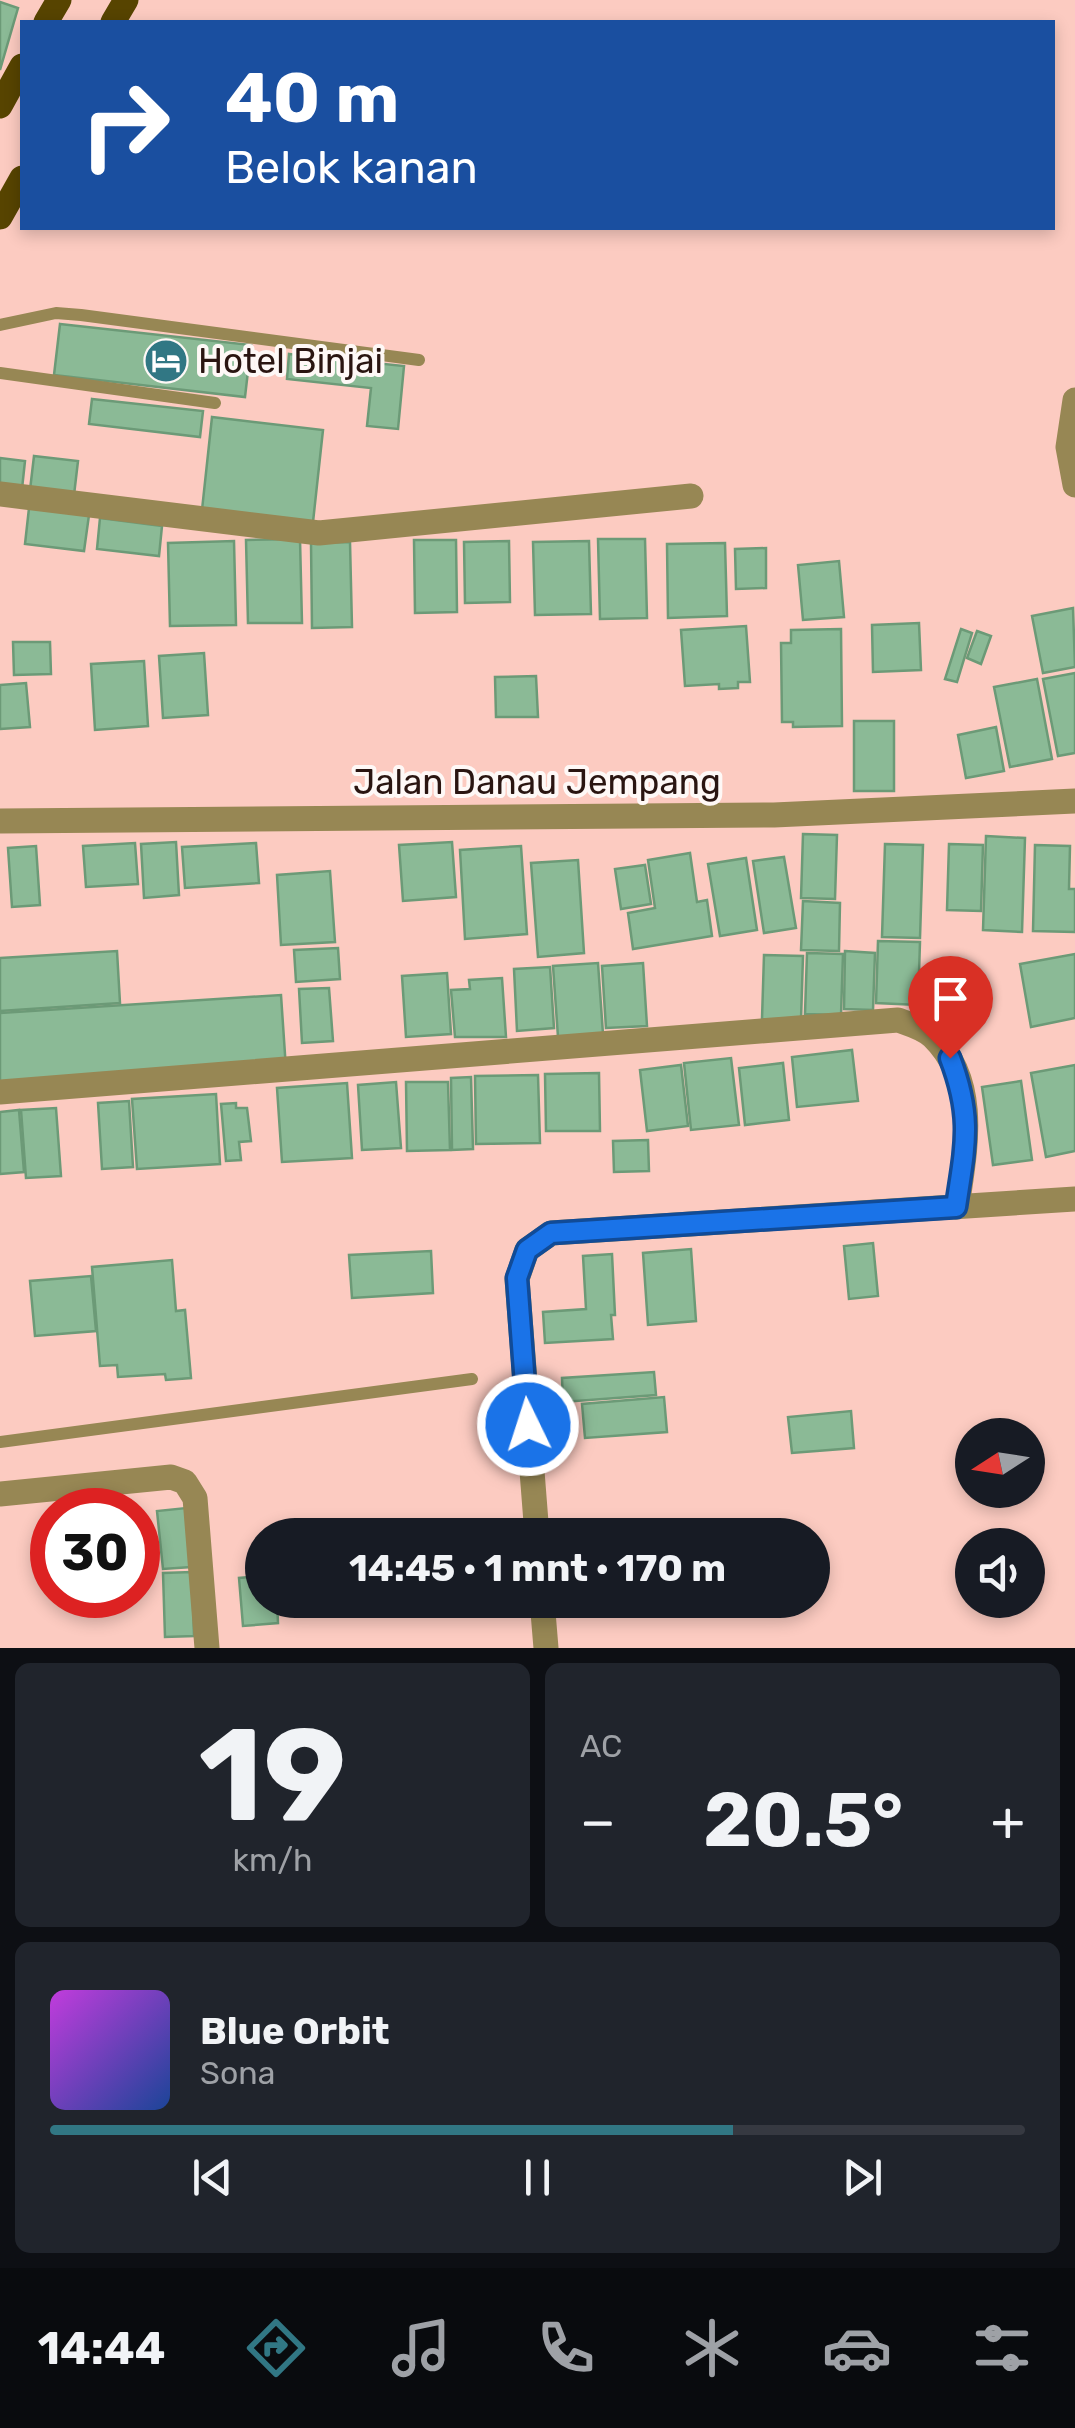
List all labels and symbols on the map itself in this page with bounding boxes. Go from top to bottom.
hotel icon: Hotel Binjai [143,338,189,384]
place label: Hotel Binjai [198,340,383,382]
street label: Jalan Danau Jempang [353,761,721,803]
pin [908,956,993,1059]
position arrow [476,1373,580,1477]
north arrow [955,1418,1045,1508]
speed limit sign: 30 [30,1488,160,1618]

